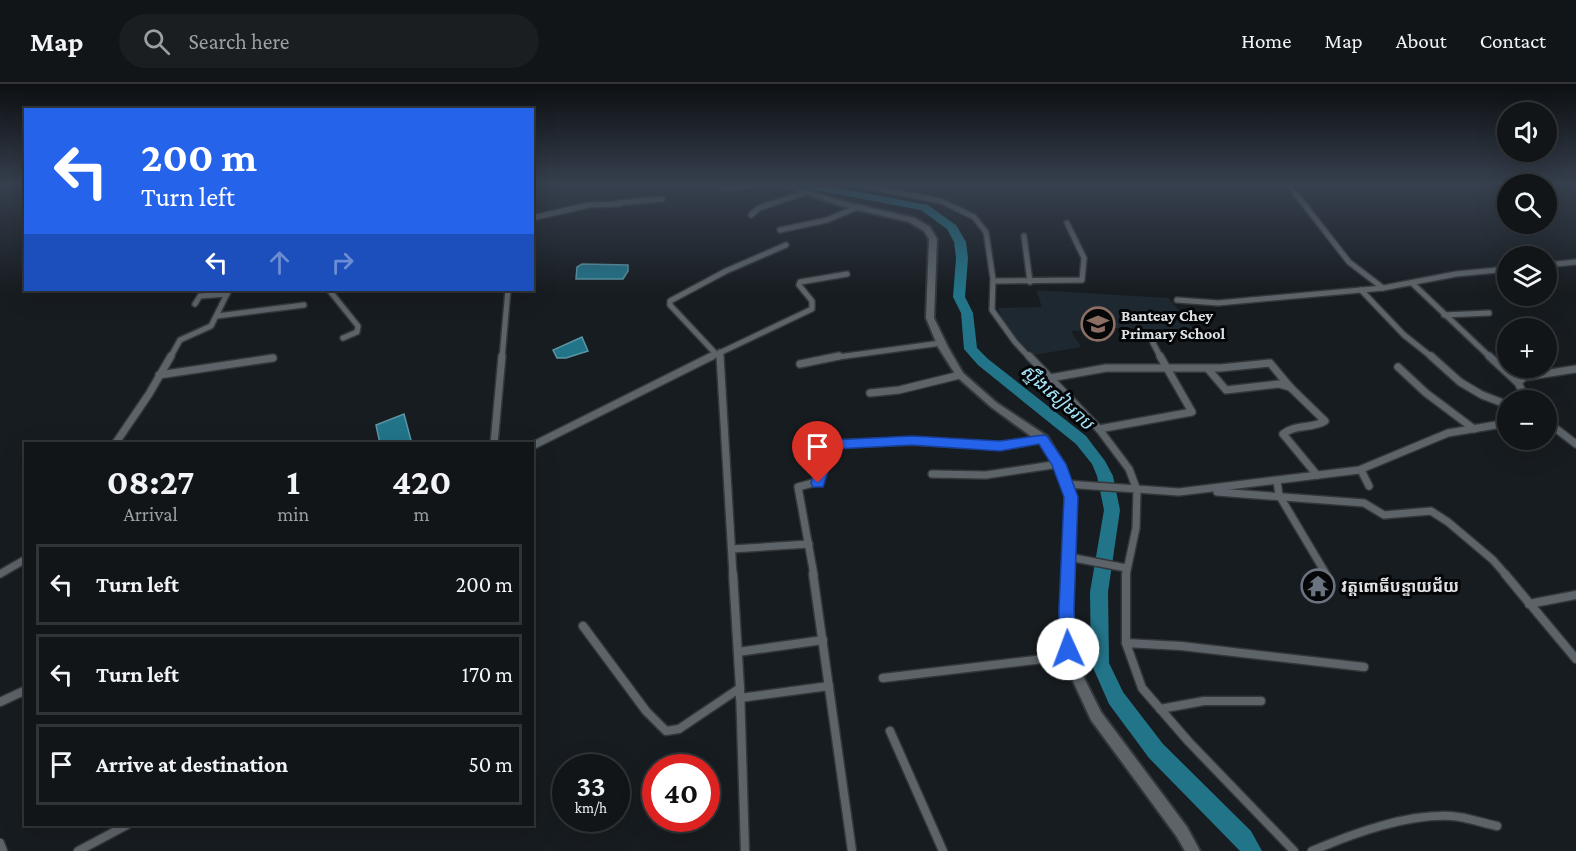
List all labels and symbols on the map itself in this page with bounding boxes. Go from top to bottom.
school or university icon: Banteay Chey Primary School [1080,306,1116,342]
place label: Banteay Chey Primary School [1121,307,1226,342]
water label: ស្ទឹងសៀមរាប [1016,359,1100,436]
pin [792,421,843,483]
temple icon: វត្តពោធិ៍បន្ទាយជ័យ [1300,568,1336,604]
place label: វត្តពោធិ៍បន្ទាយជ័យ [1341,576,1459,596]
position arrow [1036,617,1100,681]
speed limit sign: 40 [642,754,720,832]

